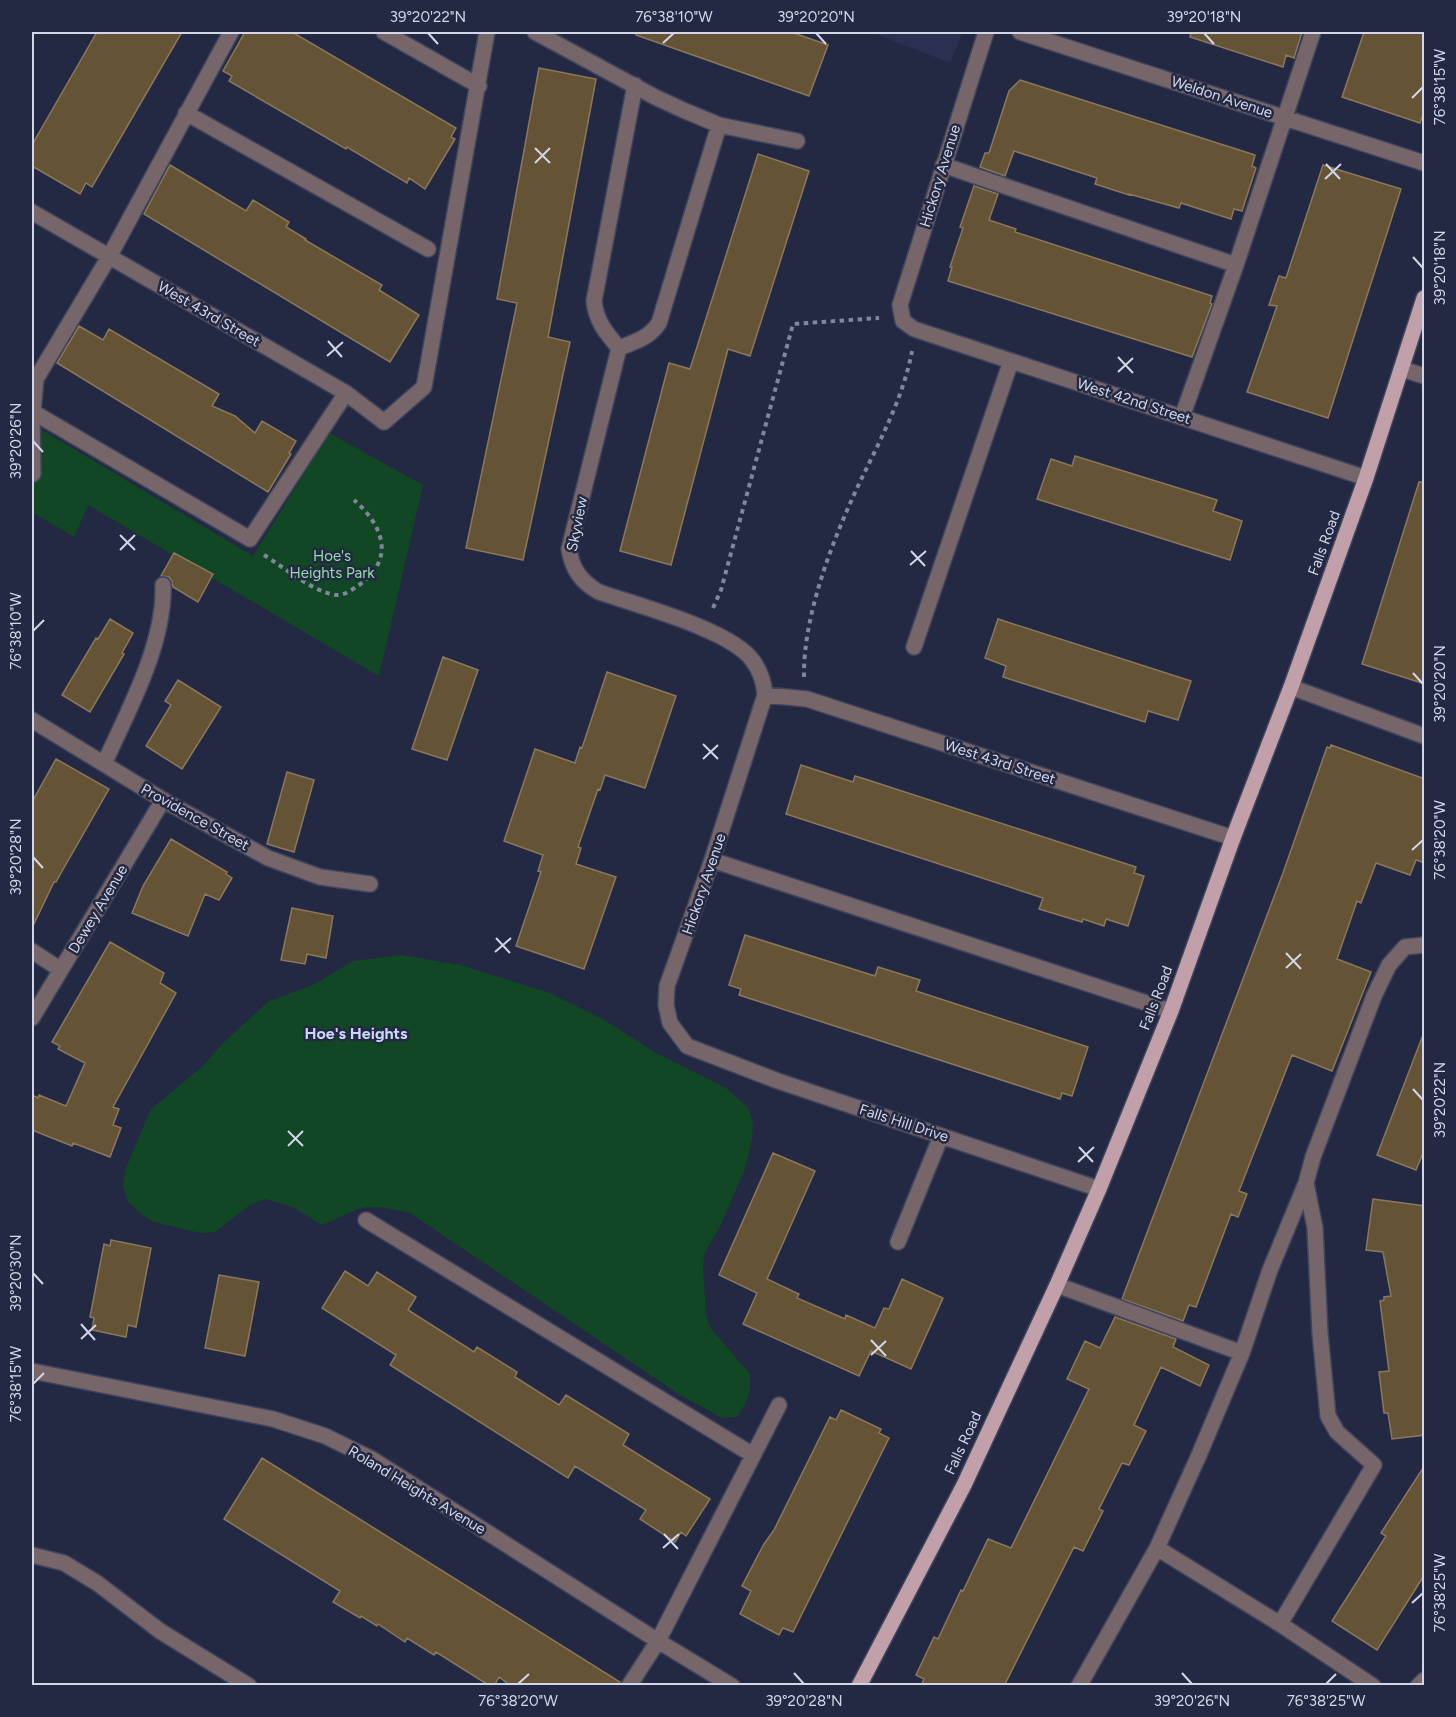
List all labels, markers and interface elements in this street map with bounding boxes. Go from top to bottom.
text: 39°20'22"N [390,8,466,26]
text: 76°38'10"W [635,8,713,26]
text: 39°20'20"N [777,8,855,26]
text: 39°20'18"N [1166,8,1242,26]
text: 76°38'15"W [1431,48,1449,125]
street label: Weldon Avenue [1169,72,1275,122]
street label: Hickory Avenue [916,123,964,229]
text: 39°20'18"N [1431,230,1449,306]
street label: West 43rd Street [155,277,264,351]
street label: West 42nd Street [1075,374,1194,428]
text: 39°20'26"N [7,403,25,479]
street label: Skyview [563,495,591,553]
street label: Falls Road [1304,508,1344,578]
park label: Hoe's Heights Park [289,547,375,582]
text: 76°38'10"W [7,592,25,670]
text: 39°20'20"N [1431,645,1449,723]
street label: West 43rd Street [942,736,1058,788]
street label: Providence Street [138,780,252,854]
text: 76°38'20"W [1431,800,1449,880]
text: 39°20'28"N [7,818,25,896]
street label: Hickory Avenue [678,831,730,937]
street label: Dewey Avenue [64,861,132,957]
street label: Falls Road [1135,963,1177,1033]
district label: Hoe's Heights [304,1024,408,1043]
text: 39°20'22"N [1431,1062,1449,1138]
street label: Falls Hill Drive [857,1100,951,1146]
text: 39°20'30"N [7,1234,25,1312]
text: 76°38'15"W [7,1345,25,1422]
street label: Falls Road [941,1409,985,1477]
street label: Roland Heights Avenue [345,1442,489,1538]
text: 76°38'25"W [1431,1553,1449,1632]
text: 76°38'20"W [478,1692,558,1710]
text: 39°20'28"N [765,1692,843,1710]
text: 39°20'26"N [1154,1692,1230,1710]
text: 76°38'25"W [1287,1692,1366,1710]

